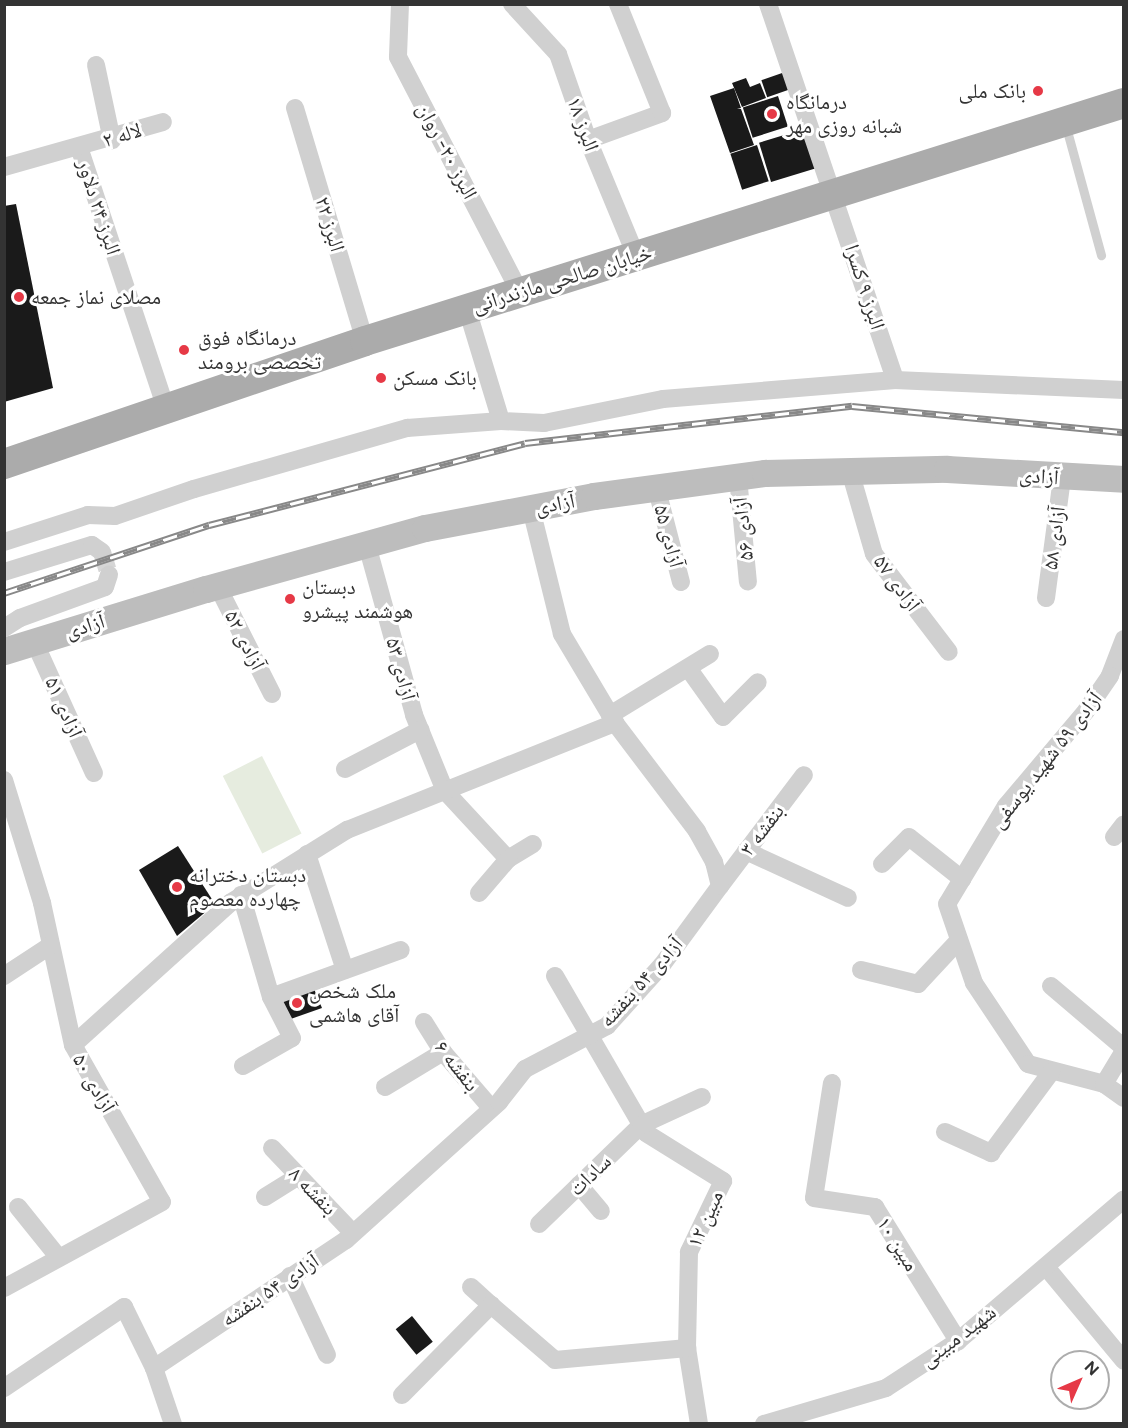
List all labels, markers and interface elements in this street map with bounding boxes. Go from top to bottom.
place label: بانک ملی [959,78,1026,104]
marker: بانک ملی [1031,84,1045,98]
place label: درمانگاه شبانه روزی مهر [786,89,902,139]
street label: البرز ۱۸ [562,93,604,155]
street label: البرز ۲۰- روان [411,99,483,203]
marker: درمانگاه شبانه روزی مهر [763,105,781,123]
street label: لاله ۲ [99,117,145,153]
street label: البرز ۲۴ دلاور [72,156,126,258]
street label: البرز ۲۲ [310,193,350,255]
street label: خیابان صالحی مازندرانی [469,240,655,318]
street label: البرز ۹ کسرا [839,241,891,333]
place label: مصلای نماز جمعه [31,284,161,310]
marker: مصلای نماز جمعه [12,290,26,304]
place label: درمانگاه فوق تخصصی برومند [198,325,321,375]
marker: درمانگاه فوق تخصصی برومند [175,341,193,359]
place label: بانک مسکن [393,365,477,391]
marker: بانک مسکن [374,371,388,385]
street label: آزادی [1018,462,1060,490]
street label: آزادی [533,488,577,520]
street label: آزادی ۵۶ [727,496,759,562]
street label: آزادی ۵۵ [649,502,689,570]
street label: آزادی ۵۸ [1038,505,1070,571]
street label: آزادی ۵۷ [868,550,926,616]
place label: دبستان هوشمند پیشرو [302,574,413,624]
marker: دبستان هوشمند پیشرو [283,592,297,606]
street label: آزادی ۵۲ [219,606,271,674]
street label: آزادی [62,608,108,644]
street label: آزادی ۵۳ [381,635,421,703]
street label: آزادی ۵۱ [40,673,88,741]
street label: آزادی ۵۹ شهید یوسفی [985,686,1107,834]
street label: بنفشه ۳ [734,799,790,861]
place label: دبستان دخترانه چهارده معصوم [189,862,306,912]
marker: دبستان دخترانه چهارده معصوم [170,880,184,894]
street label: آزادی ۵۴ بنفشه [594,932,688,1032]
place label: ملک شخص آقای هاشمی [309,978,399,1028]
marker: ملک شخص آقای هاشمی [290,996,304,1010]
street label: بنفشه ۶ [429,1035,485,1097]
street label: آزادی ۵۰ [67,1049,121,1117]
street label: سادات [564,1149,616,1201]
street label: بنفشه ۸ [284,1161,342,1221]
street label: مبین ۱۲ [681,1187,729,1251]
street label: مبین ۱۰ [872,1212,924,1276]
street label: آزادی ۵۴ بنفشه [216,1248,324,1332]
street label: شهید مبینی [915,1299,1001,1373]
north arrow [1050,1350,1110,1410]
text: N [1081,1357,1103,1379]

